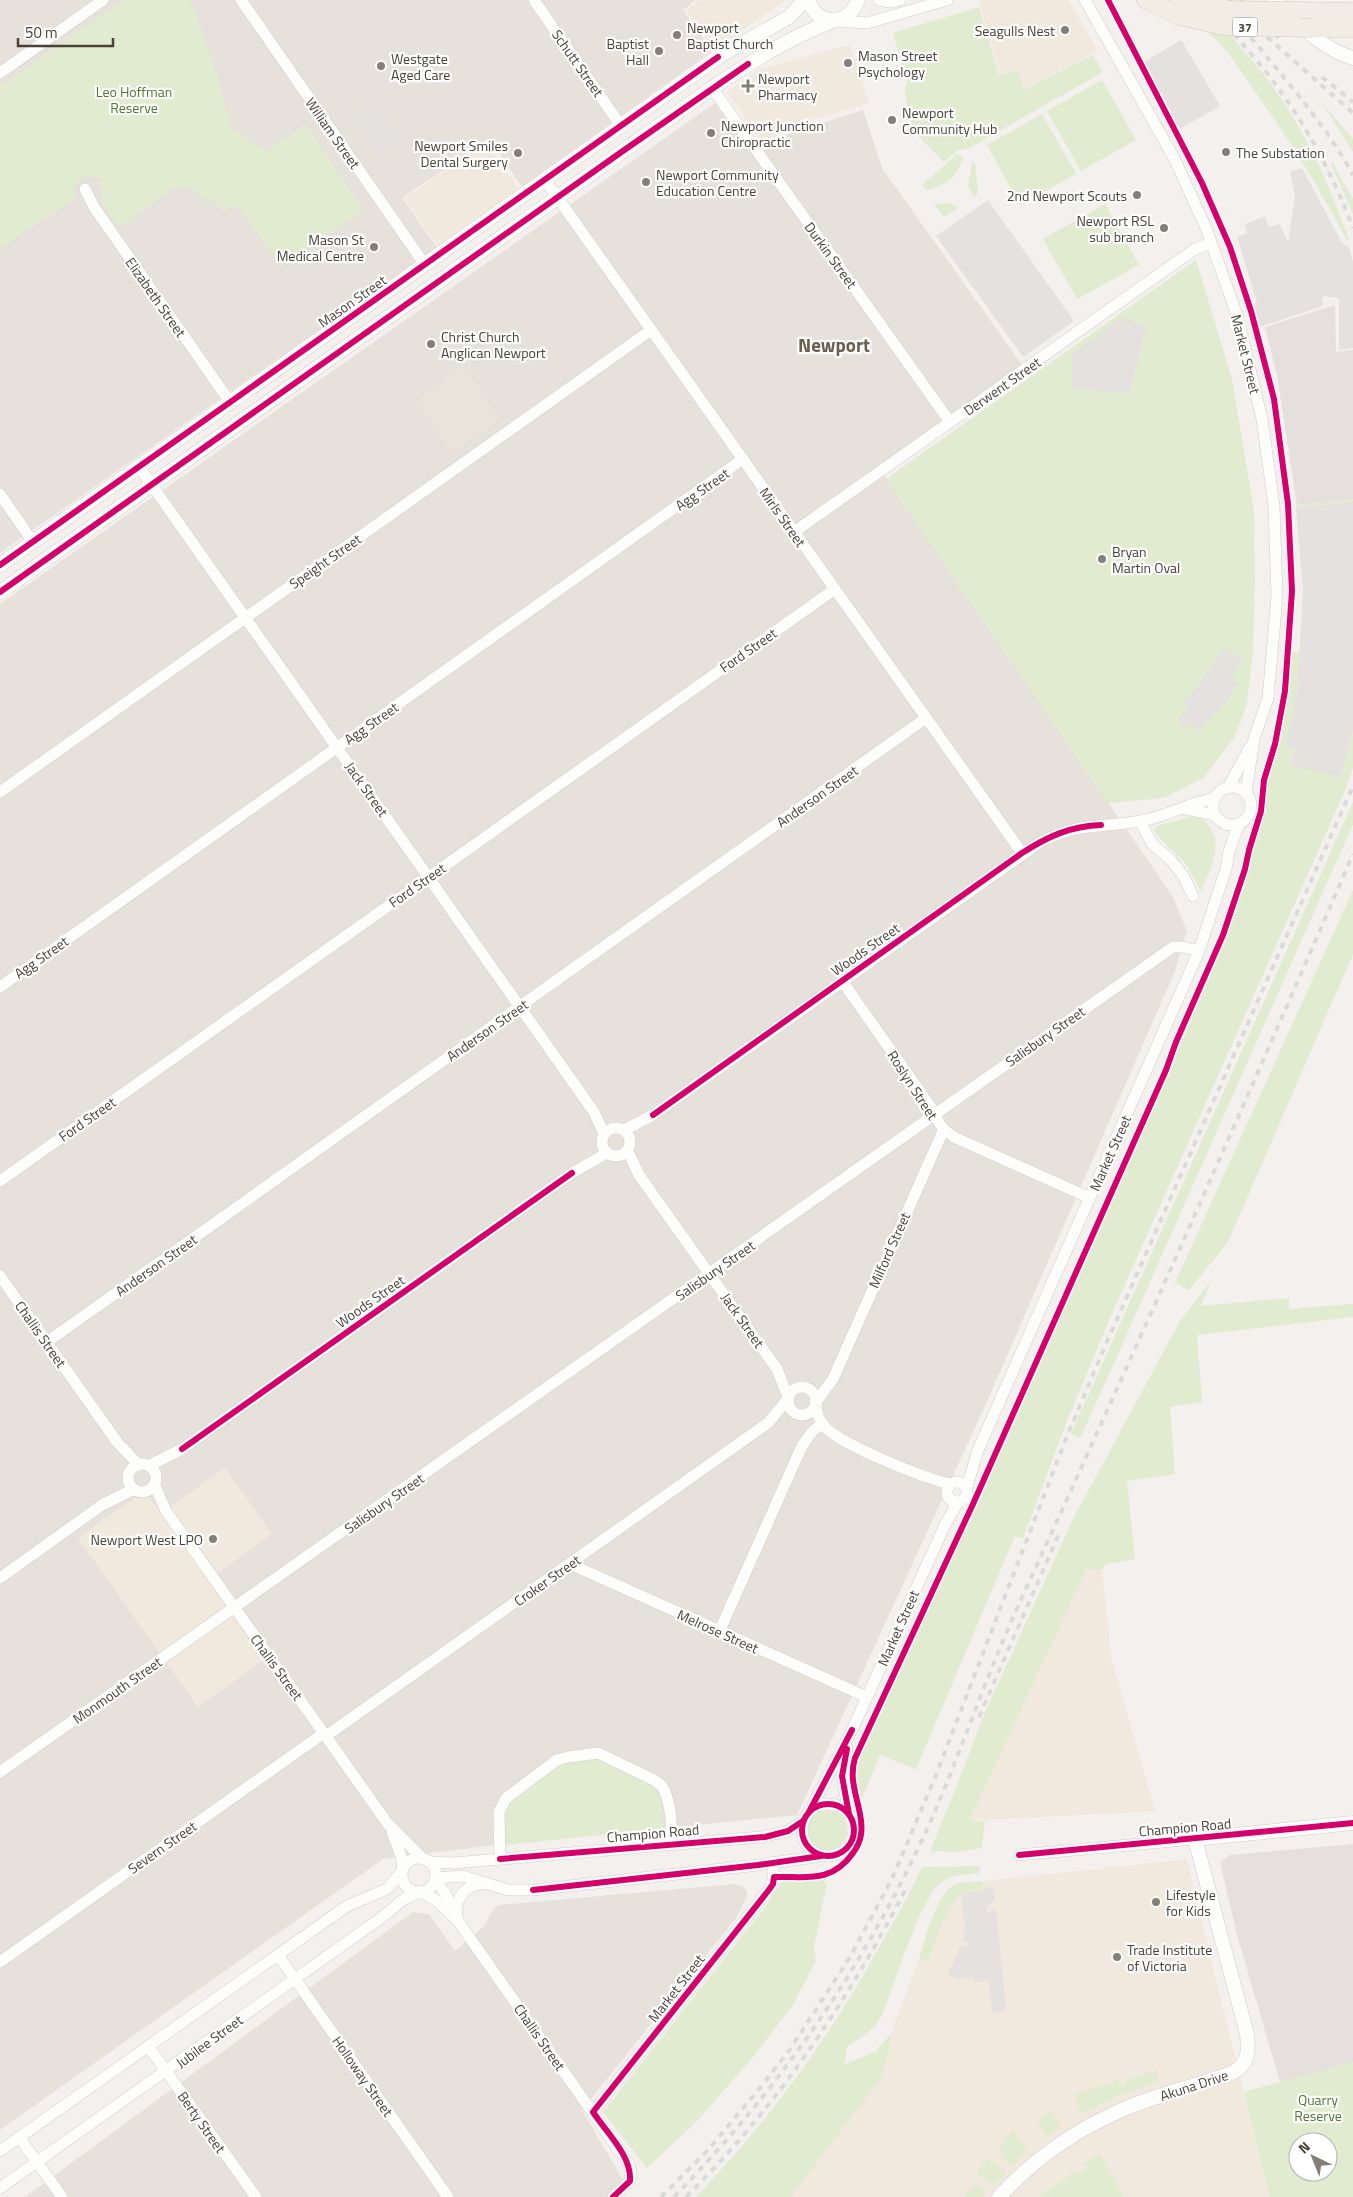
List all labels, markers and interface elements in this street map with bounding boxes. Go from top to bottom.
scale bar [18,15,112,47]
place label: Newport Baptist Church [687,17,773,54]
road number: 37 [1232,18,1258,36]
place label: Seagulls Nest [975,20,1055,41]
text: 50 m [25,21,58,44]
marker: Seagulls Nest [1059,24,1071,36]
street label: Schutt Street [547,25,609,101]
marker: Newport Baptist Church [671,29,683,41]
place label: Baptist Hall [607,33,649,70]
marker: Baptist Hall [653,45,665,57]
place label: Mason Street Psychology [858,45,937,82]
place label: Westgate Aged Care [391,48,450,85]
marker: Mason Street Psychology [842,57,854,69]
marker: Westgate Aged Care [375,60,387,72]
place label: Newport Pharmacy [758,68,817,105]
marker: Newport Pharmacy [742,80,754,92]
park label: Leo Hoffman Reserve [96,81,172,118]
street label: William Street [301,93,365,173]
place label: Newport Community Hub [902,102,997,139]
marker: Newport Community Hub [886,114,898,126]
place label: Newport Junction Chiropractic [721,115,824,152]
marker: Newport Junction Chiropractic [705,127,717,139]
place label: Newport Smiles Dental Surgery [414,135,508,172]
place label: The Substation [1236,142,1325,163]
marker: The Substation [1220,146,1232,158]
marker: Newport Smiles Dental Surgery [512,147,524,159]
place label: Newport Community Education Centre [656,164,779,201]
marker: Newport Community Education Centre [640,176,652,188]
place label: 2nd Newport Scouts [1007,185,1127,206]
marker: 2nd Newport Scouts [1131,189,1143,201]
place label: Newport RSL sub branch [1076,210,1154,247]
street label: Durkin Street [800,217,862,293]
marker: Newport RSL sub branch [1158,222,1170,234]
place label: Mason St Medical Centre [277,229,364,266]
marker: Mason St Medical Centre [368,241,380,253]
street label: Elizabeth Street [121,253,191,341]
street label: Mason Street [313,270,391,332]
street label: Market Street [1226,312,1266,396]
place label: Christ Church Anglican Newport [441,326,546,363]
district label: Newport [798,330,870,359]
marker: Christ Church Anglican Newport [425,338,437,350]
street label: Derwent Street [959,351,1045,420]
street label: Agg Street [671,463,733,515]
street label: Mirls Street [755,483,811,551]
street label: Speight Street [285,528,365,594]
place label: Bryan Martin Oval [1112,541,1180,578]
marker: Bryan Martin Oval [1096,553,1108,565]
street label: Ford Street [715,622,781,677]
street label: Agg Street [340,697,402,749]
street label: Jack Street [340,757,394,821]
street label: Anderson Street [772,760,862,832]
street label: Ford Street [384,857,450,912]
street label: Woods Street [826,917,904,981]
street label: Agg Street [10,931,72,983]
street label: Anderson Street [442,994,532,1066]
street label: Salisbury Street [1001,1001,1089,1071]
street label: Roslyn Street [883,1046,943,1124]
street label: Ford Street [54,1091,120,1146]
street label: Market Street [1084,1112,1136,1194]
street label: Milford Street [863,1209,915,1291]
street label: Anderson Street [111,1229,201,1301]
street label: Salisbury Street [671,1235,759,1305]
street label: Woods Street [331,1269,409,1333]
street label: Jack Street [716,1288,770,1352]
street label: Challis Street [10,1296,72,1372]
street label: Salisbury Street [340,1468,428,1538]
place label: Newport West LPO [90,1529,203,1550]
marker: Newport West LPO [207,1533,219,1545]
street label: Croker Street [509,1549,585,1611]
street label: Market Street [872,1587,924,1669]
street label: Melrose Street [674,1604,762,1658]
street label: Challis Street [246,1630,308,1705]
street label: Monmouth Street [68,1651,166,1729]
street label: Champion Road [1138,1813,1232,1841]
street label: Severn Street [123,1815,201,1878]
street label: Champion Road [606,1819,700,1847]
place label: Lifestyle for Kids [1166,1884,1216,1921]
marker: Lifestyle for Kids [1150,1896,1162,1908]
place label: Trade Institute of Victoria [1127,1939,1212,1976]
street label: Market Street [643,1949,709,2026]
marker: Trade Institute of Victoria [1111,1951,1123,1963]
street label: Challis Street [509,1999,571,2075]
street label: Jubilee Street [171,2009,247,2073]
street label: Holloway Street [327,2031,399,2121]
street label: Akuna Drive [1157,2064,1231,2106]
street label: Berty Street [173,2087,231,2157]
park label: Quarry Reserve [1294,2089,1342,2126]
north arrow [1288,2132,1338,2182]
text: N [1293,2136,1315,2158]

